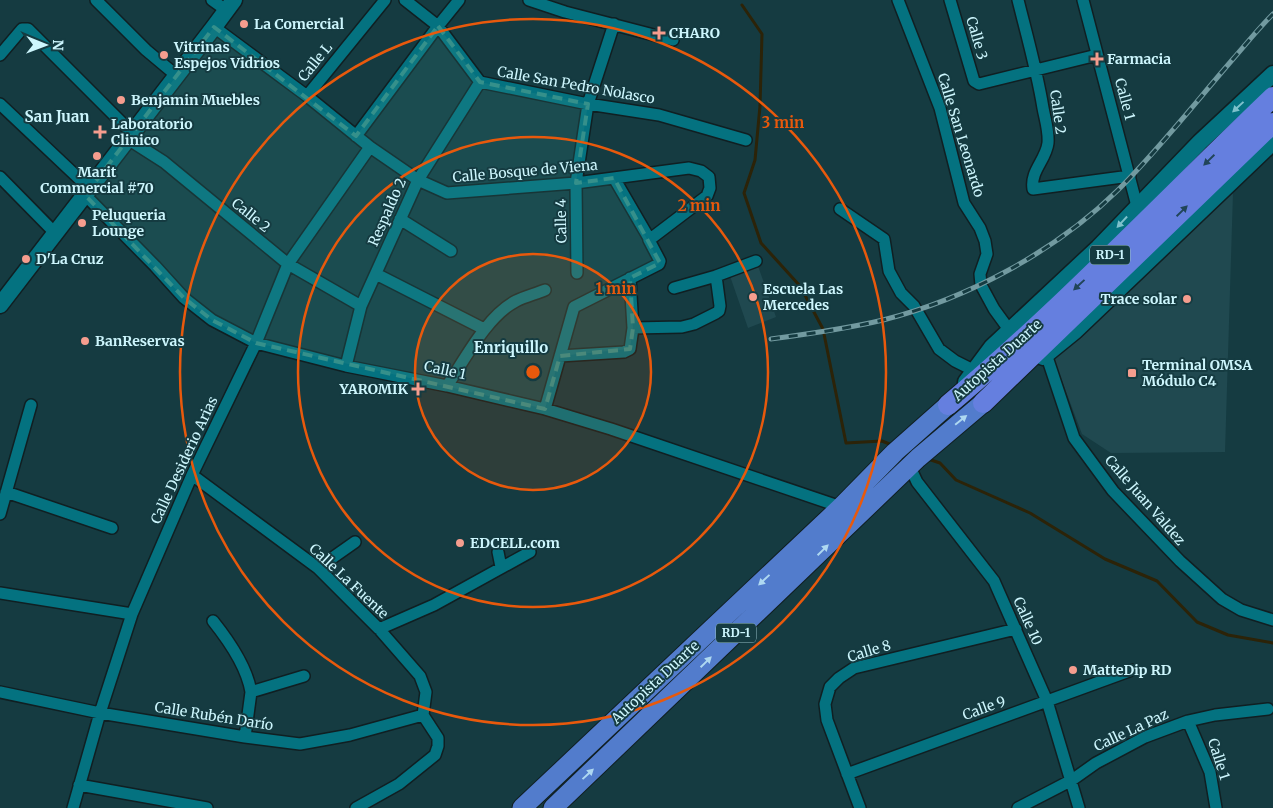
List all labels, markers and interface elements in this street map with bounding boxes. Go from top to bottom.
street label: Calle 3 [962,14,992,62]
place label: La Comercial [254,15,344,33]
marker: La Comercial [238,18,250,30]
north arrow [20,20,70,70]
place label: CHARO [669,24,720,42]
marker: CHARO [653,27,665,39]
place label: Vitrinas Espejos Vidrios [173,38,280,72]
street label: Calle L [294,39,336,85]
text: N [49,40,67,51]
marker: Vitrinas Espejos Vidrios [158,49,170,61]
place label: Farmacia [1107,50,1171,68]
marker: Farmacia [1091,53,1103,65]
street label: Calle San Pedro Nolasco [496,62,656,108]
street label: Calle San Leonardo [934,71,988,199]
street label: Calle 1 [1111,76,1139,122]
street label: Calle 2 [1046,89,1070,135]
place label: Benjamin Muebles [131,91,260,109]
marker: Benjamin Muebles [115,94,127,106]
one-way arrow [1232,101,1244,113]
district label: San Juan [25,107,89,126]
text: 3 min [762,113,804,132]
place label: Laboratorio Clinico [111,115,193,149]
marker: Laboratorio Clinico [93,125,107,139]
marker: Marit Commercial #70 [91,150,103,162]
one-way arrow [1203,154,1215,166]
street label: Calle Bosque de Viena [452,156,599,186]
place label: Marit Commercial #70 [40,163,154,197]
street label: Respaldo 2 [364,175,410,249]
street label: Calle 2 [228,194,274,236]
text: 2 min [678,196,720,215]
street label: Calle 4 [552,198,570,244]
one-way arrow [1175,205,1187,217]
place label: Peluqueria Lounge [92,206,166,240]
one-way arrow [1116,215,1128,227]
marker: Peluqueria Lounge [76,217,88,229]
road number: RD-1 [1090,246,1130,264]
place label: D'La Cruz [36,250,104,268]
marker: D'La Cruz [20,253,32,265]
text: 1 min [596,279,636,298]
one-way arrow [1074,279,1086,291]
place label: Escuela Las Mercedes [763,280,843,314]
place label: Trace solar [1101,290,1177,308]
marker: Escuela Las Mercedes [747,291,759,303]
marker: Trace solar [1181,293,1193,305]
street label: Autopista Duarte [948,315,1045,405]
place label: BanReservas [95,332,185,350]
marker: BanReservas [79,335,91,347]
district label: Enriquillo [474,338,548,357]
place label: Terminal OMSA Módulo C4 [1142,356,1253,390]
street label: Calle 1 [422,357,468,383]
centre of rings [524,363,542,381]
marker: Terminal OMSA Módulo C4 [1126,367,1138,379]
place label: YAROMIK [338,380,409,398]
marker: YAROMIK [412,383,424,395]
street label: Calle Desiderio Arias [146,393,222,527]
one-way arrow [955,415,968,426]
street label: Calle Juan Valdez [1101,451,1189,549]
place label: EDCELL.com [470,534,560,552]
marker: EDCELL.com [454,537,466,549]
street label: Calle La Fuente [306,540,392,622]
one-way arrow [817,544,829,556]
one-way arrow [758,574,770,586]
street label: Calle 10 [1009,594,1047,648]
road number: RD-1 [716,624,756,642]
street label: Calle 8 [845,636,893,666]
street label: Autopista Duarte [607,637,703,728]
one-way arrow [699,656,711,668]
place label: MatteDip RD [1083,661,1172,679]
marker: MatteDip RD [1067,664,1079,676]
street label: Calle 9 [960,692,1008,724]
street label: Calle Rubén Darío [153,698,275,734]
street label: Calle La Paz [1091,705,1171,755]
street label: Calle 1 [1204,736,1234,782]
one-way arrow [582,768,594,780]

